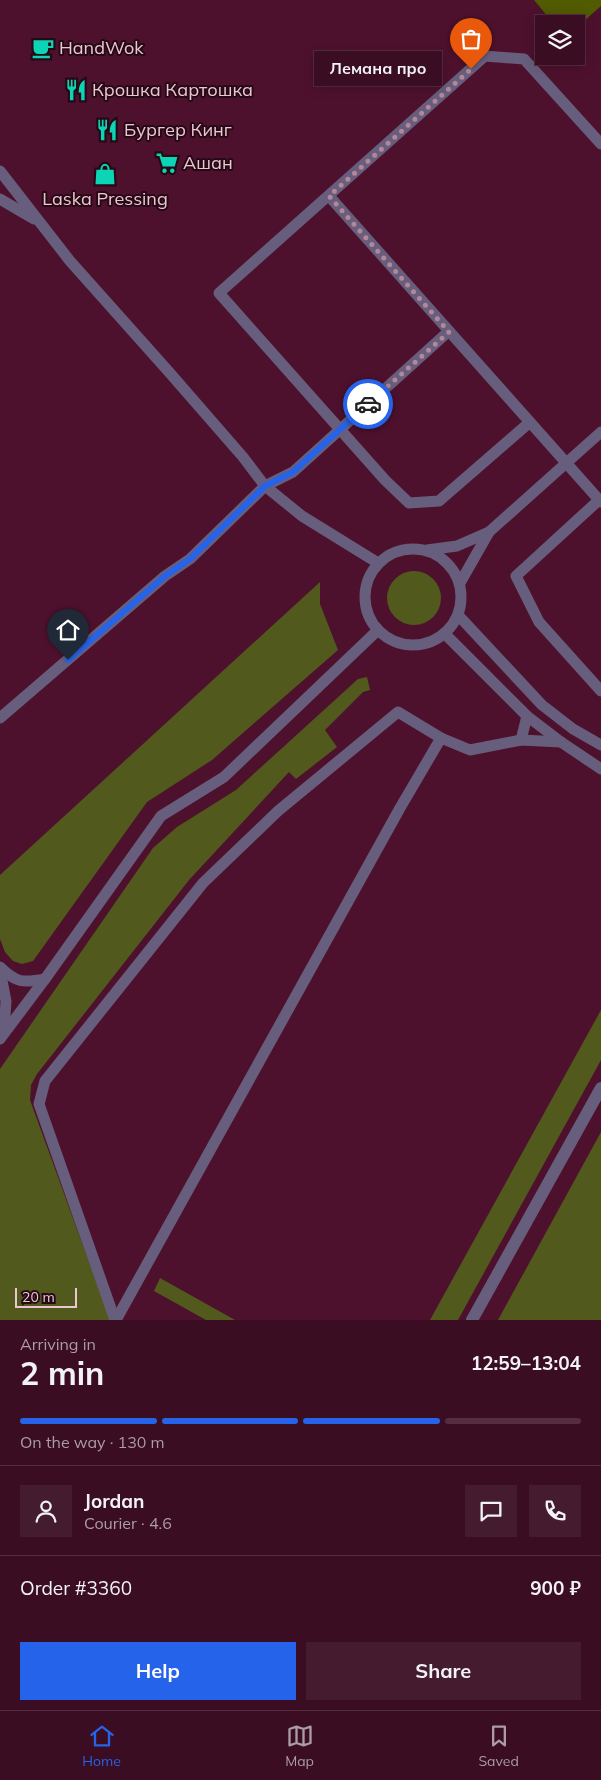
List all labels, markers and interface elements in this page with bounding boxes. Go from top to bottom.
map controls [535,15,585,65]
button: layers [535,15,585,65]
pin [450,18,492,69]
icon: bag [457,25,485,53]
cafe icon: HandWok [30,35,56,61]
place label: HandWok [59,36,144,59]
callout: Лемана про [314,52,441,86]
text: Лемана про [330,58,426,78]
restaurant icon: Крошка Картошка [63,77,89,103]
place label: Крошка Картошка [92,78,253,101]
restaurant icon: Бургер Кинг [94,117,120,143]
place label: Бургер Кинг [124,118,232,141]
supermarket icon: Ашан [154,150,180,176]
place label: Ашан [183,151,233,174]
shop icon: Laska Pressing [92,161,118,187]
place label: Laska Pressing [42,187,168,210]
courier [343,379,393,429]
icon: car [354,390,382,418]
pin [47,609,89,660]
icon: home [54,616,82,644]
scale bar [15,1285,78,1308]
text: 20 m [22,1288,55,1306]
text: Arriving in [20,1334,96,1354]
text: 12:59–13:04 [471,1351,581,1375]
text: 2 min [20,1353,104,1393]
text: On the way · 130 m [20,1432,165,1452]
button: person [20,1485,72,1537]
button: chat [465,1485,517,1537]
button: phone [529,1485,581,1537]
text: Jordan [84,1489,144,1513]
text: Courier · 4.6 [84,1513,172,1533]
text: Order #3360 [20,1576,132,1600]
text: 900 ₽ [530,1576,581,1600]
button: Help [20,1642,296,1700]
button: Share [306,1642,581,1700]
tab: Home [82,1722,121,1770]
tab: Map [285,1722,314,1770]
tab: Saved [478,1722,519,1770]

